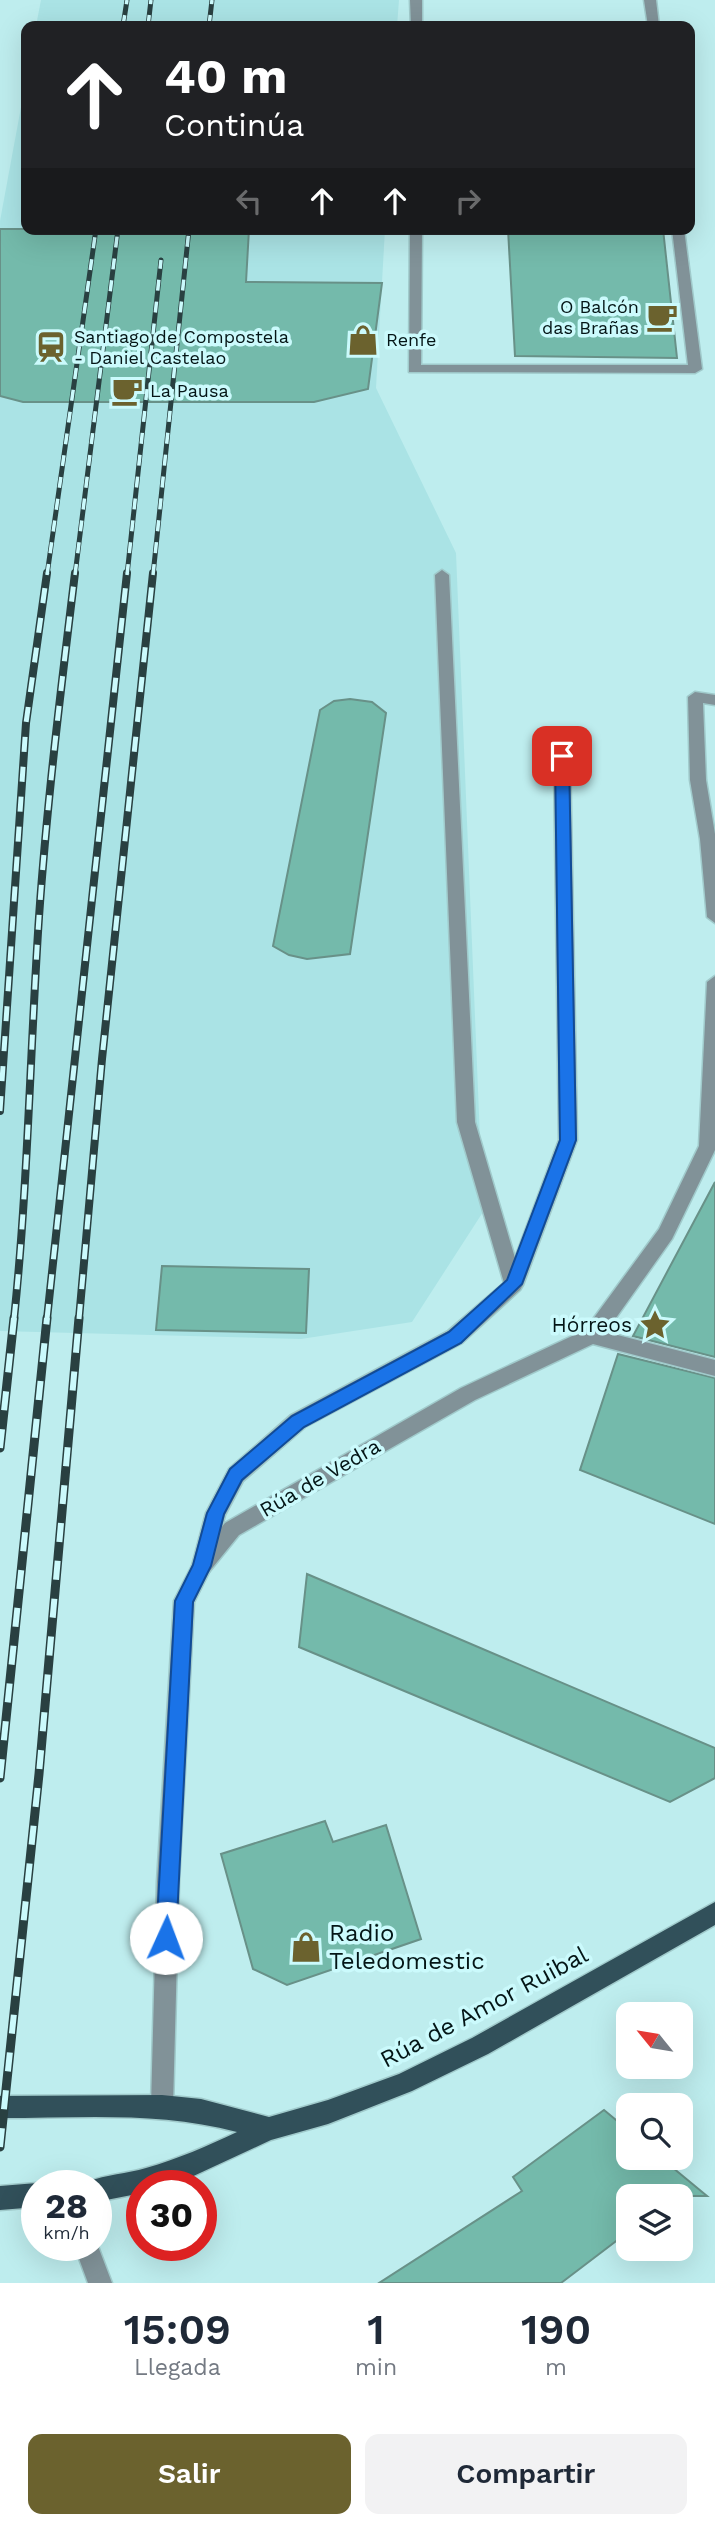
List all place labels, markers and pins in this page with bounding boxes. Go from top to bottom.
place label: O Balcón das Brañas [542,296,639,338]
cafe icon: O Balcón das Brañas [645,300,679,334]
shop icon: Renfe [346,323,380,357]
place label: Santiago de Compostela - Daniel Castelao [74,326,289,368]
place label: Renfe [386,329,436,350]
station icon: Santiago de Compostela - Daniel Castelao [34,330,68,364]
cafe icon: La Pausa [110,374,144,408]
place label: La Pausa [150,380,229,401]
pin [532,726,592,786]
place icon: Hórreos [638,1308,672,1342]
place label: Hórreos [552,1312,632,1337]
place label: Radio Teledomestic [329,1919,485,1975]
shop icon: Radio Teledomestic [289,1930,323,1964]

